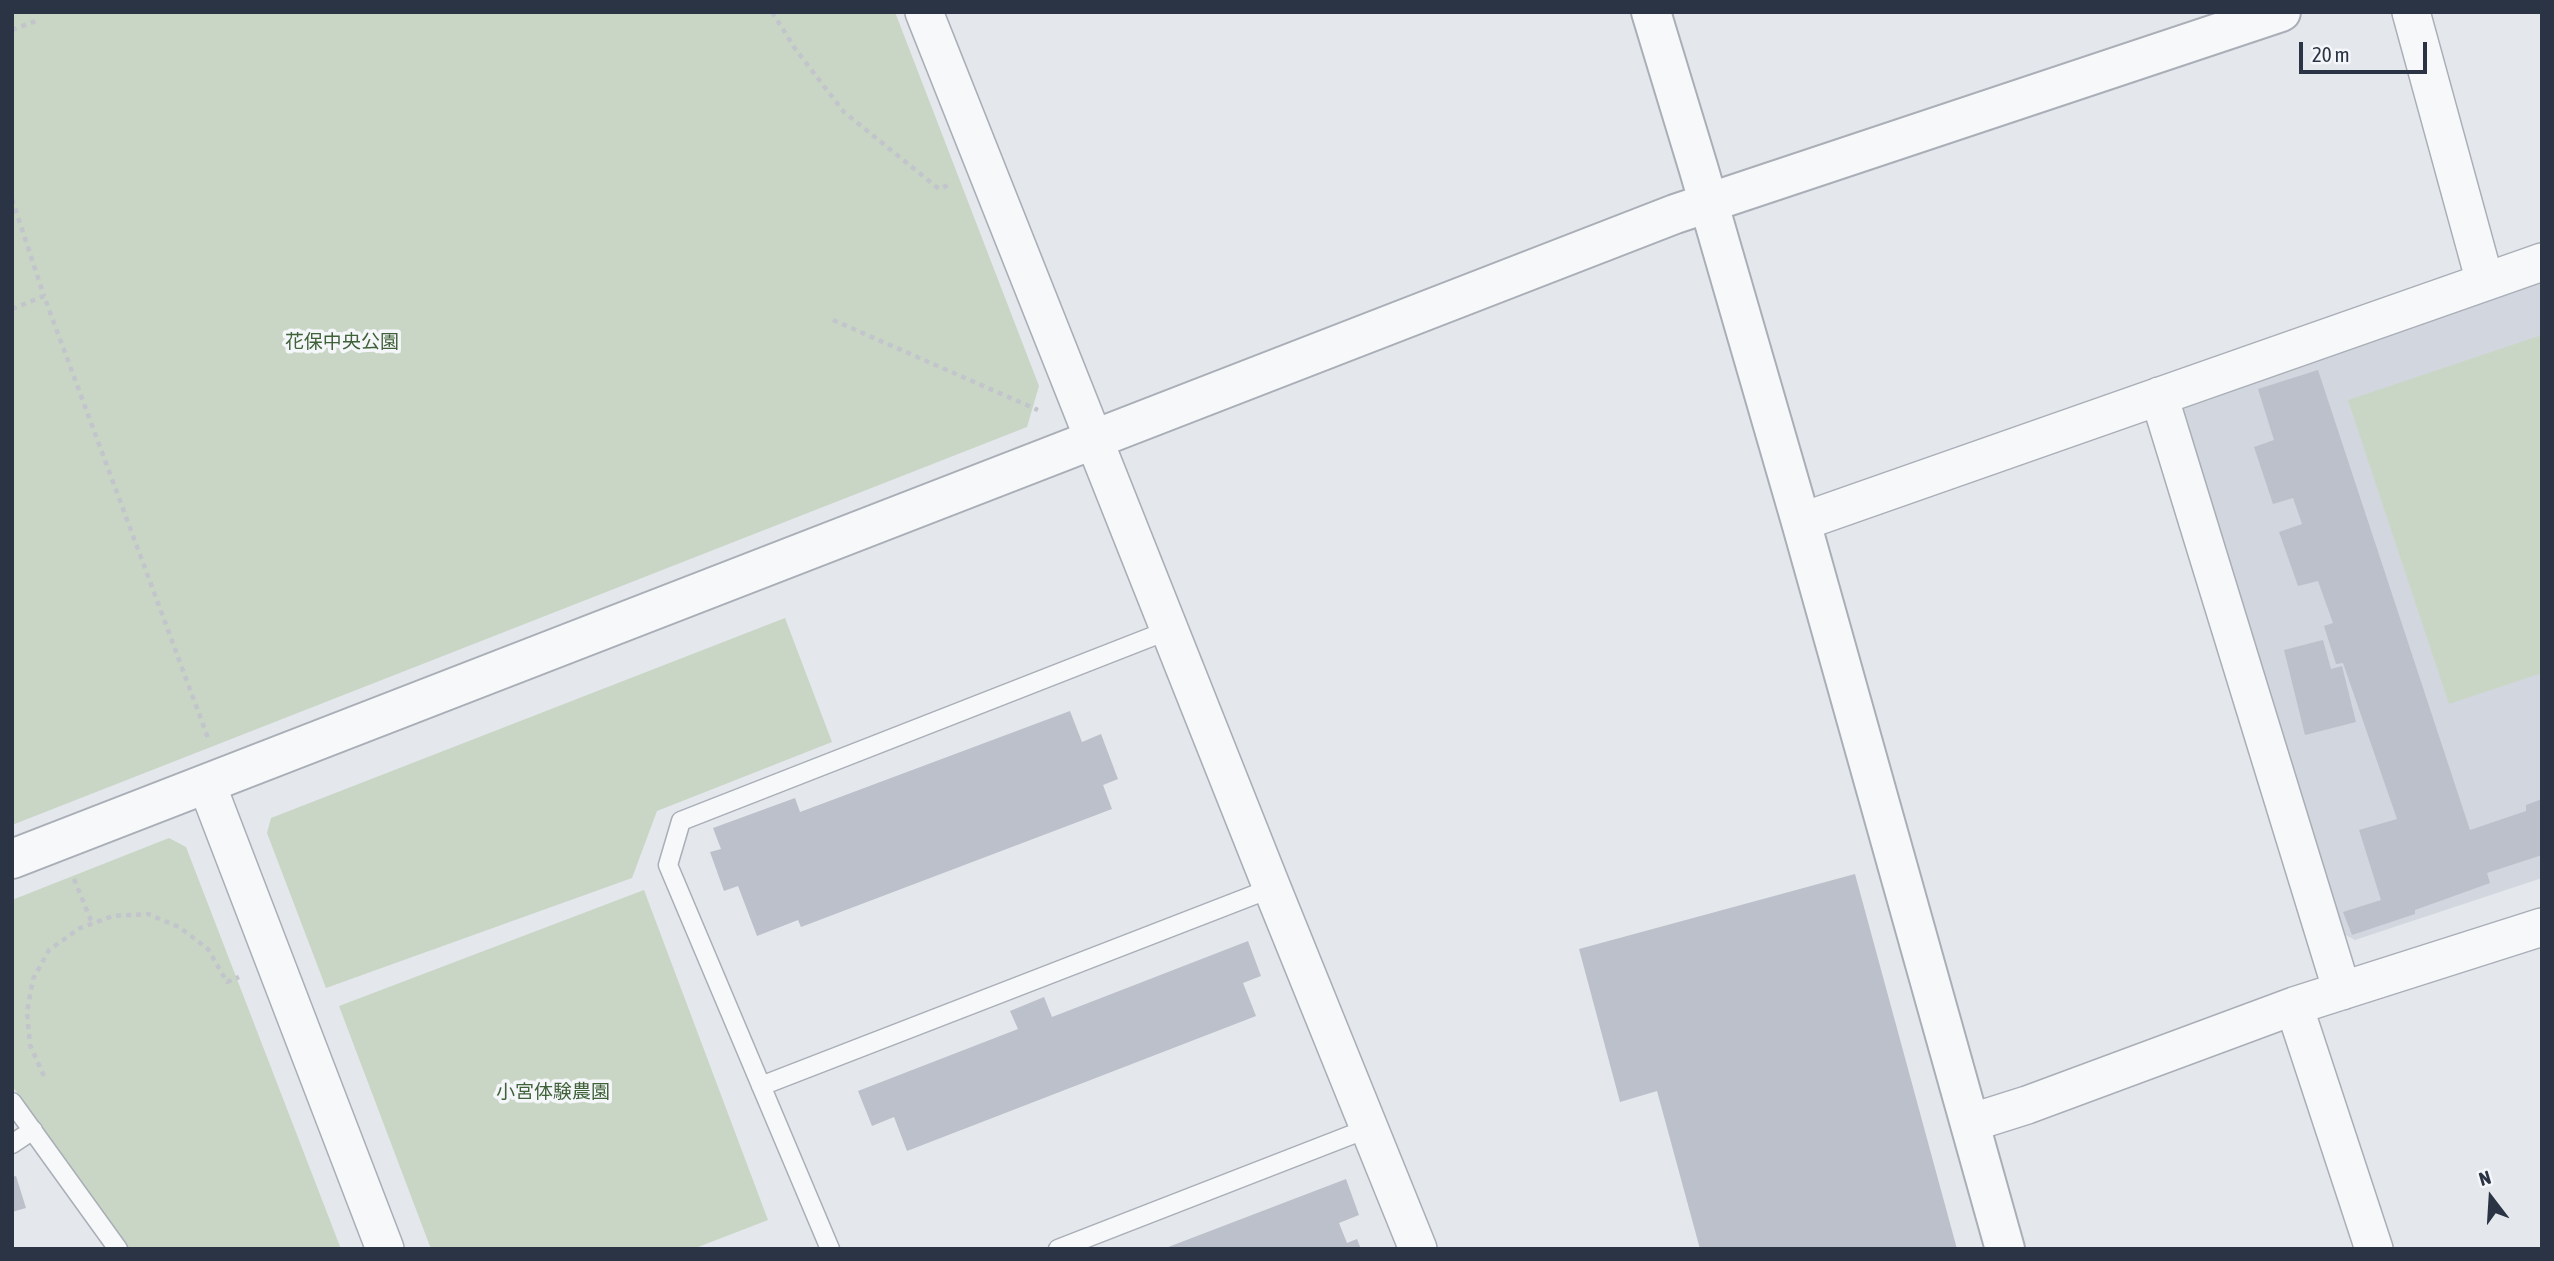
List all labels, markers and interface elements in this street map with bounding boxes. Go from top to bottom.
scale bar [2302,28,2430,72]
text: 20 m [2312,42,2350,66]
park label: 花保中央公園 [285,331,399,353]
park label: 小宮体験農園 [496,1081,610,1103]
north arrow [2456,1163,2526,1233]
text: N [2476,1166,2493,1190]

